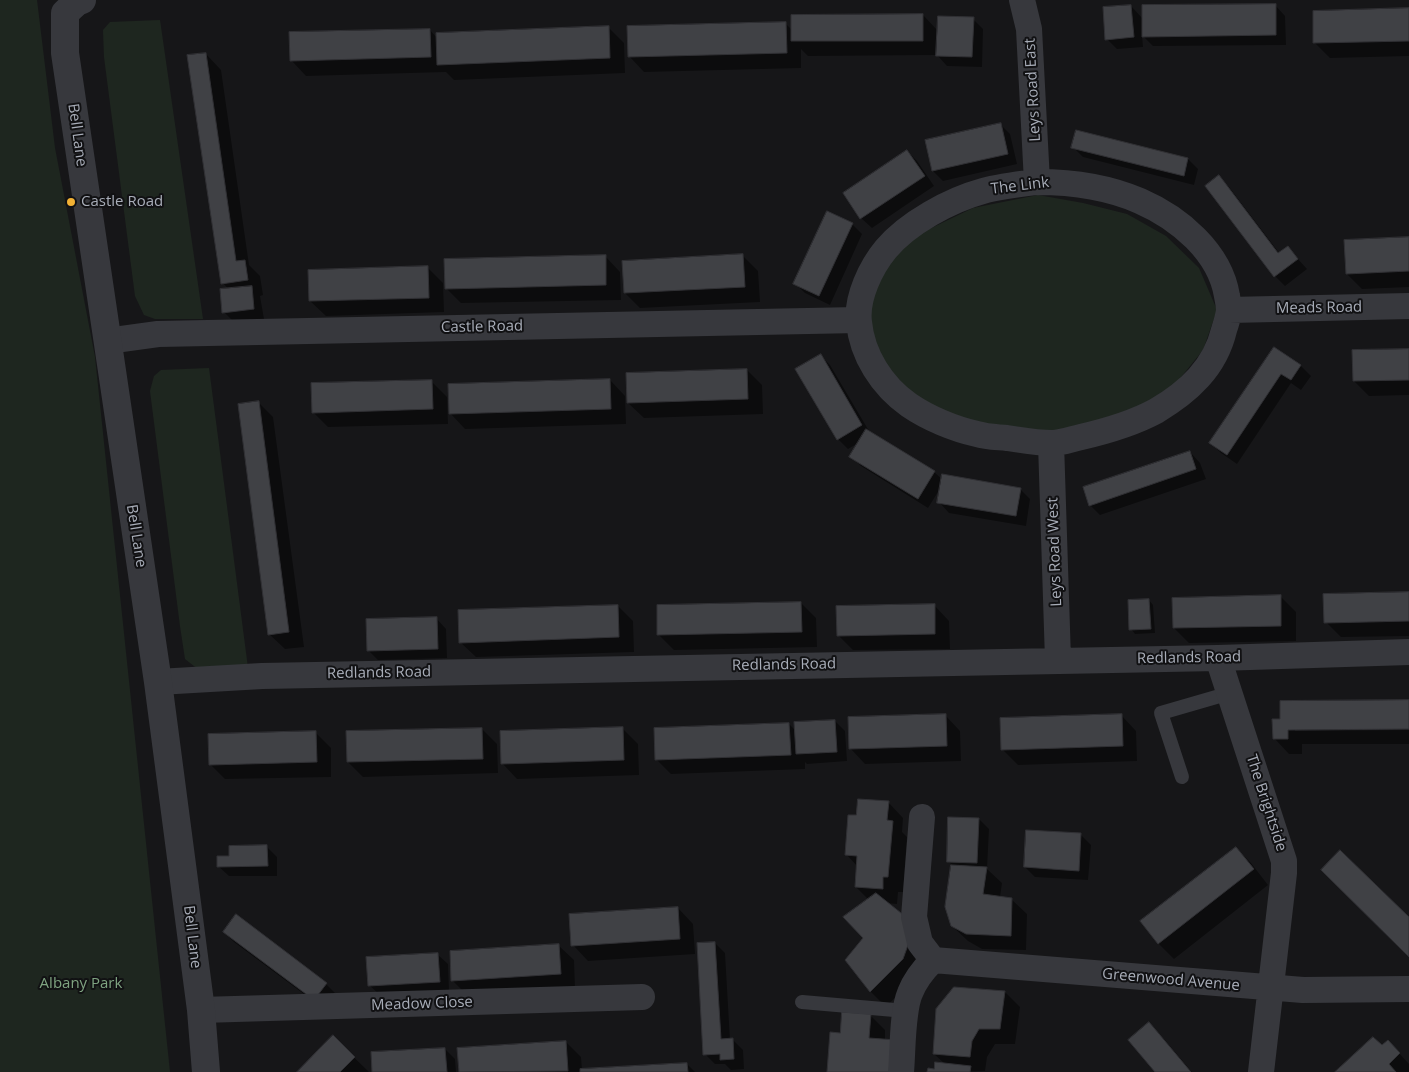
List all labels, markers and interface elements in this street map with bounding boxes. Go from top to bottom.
street label: Leys Road East [1021,38,1045,142]
street label: Bell Lane [64,102,90,168]
street label: The Link [990,174,1050,198]
place label: Castle Road [81,193,163,211]
marker: Castle Road [65,196,77,208]
street label: Meads Road [1276,298,1362,318]
street label: Castle Road [441,317,523,337]
street label: Leys Road West [1044,497,1066,607]
street label: Bell Lane [122,503,150,569]
street label: Redlands Road [1137,648,1241,668]
street label: Redlands Road [732,655,836,675]
street label: Redlands Road [327,663,431,683]
street label: The Brightside [1242,752,1290,854]
street label: Bell Lane [179,904,205,970]
street label: Greenwood Avenue [1101,965,1241,995]
park label: Albany Park [40,975,122,993]
street label: Meadow Close [371,993,473,1015]

